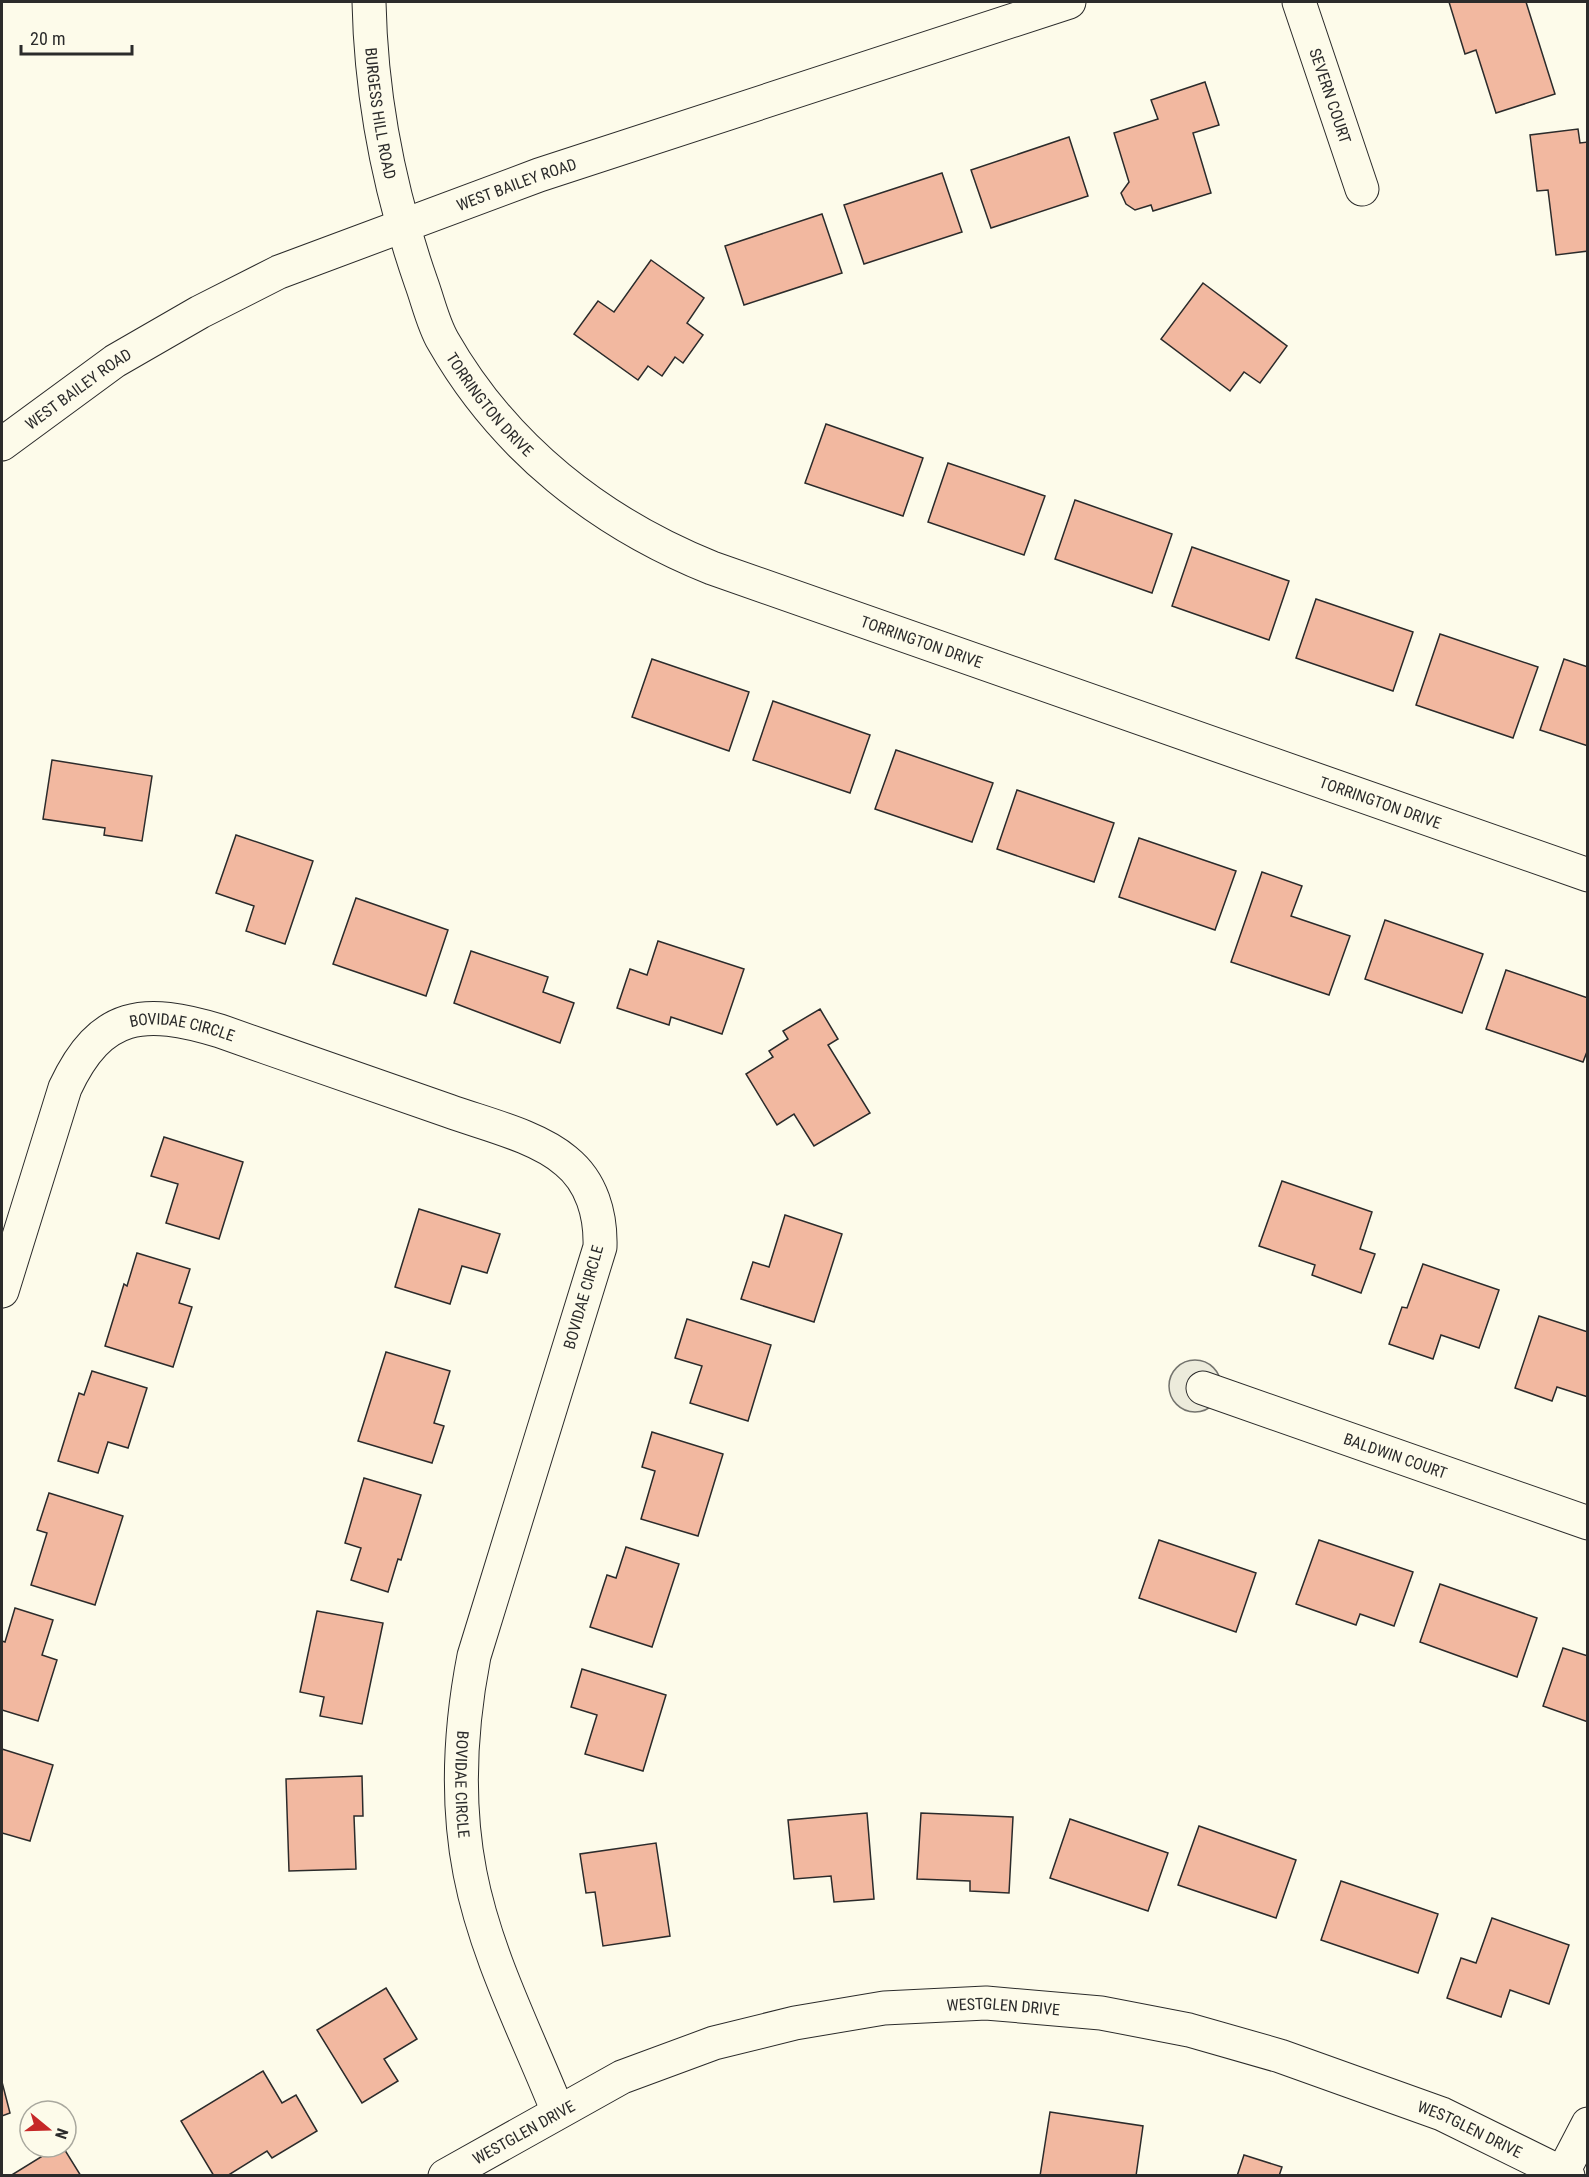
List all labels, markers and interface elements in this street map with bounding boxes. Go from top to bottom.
scale bar [21,18,132,56]
text: 20 m [30,28,65,49]
street label: SEVERN COURT [1305,46,1355,146]
street label: BURGESS HILL ROAD [361,47,400,181]
street label: WEST BAILEY ROAD [454,154,579,215]
street label: WEST BAILEY ROAD [22,345,135,434]
street label: TORRINGTON DRIVE [442,349,537,460]
street label: TORRINGTON DRIVE [858,612,985,672]
street label: TORRINGTON DRIVE [1317,773,1444,833]
street label: BOVIDAE CIRCLE [128,1009,237,1046]
street label: BOVIDAE CIRCLE [560,1243,607,1351]
street label: BALDWIN COURT [1341,1429,1450,1483]
street label: BOVIDAE CIRCLE [451,1730,474,1839]
street label: WESTGLEN DRIVE [946,1994,1061,2019]
street label: WESTGLEN DRIVE [470,2096,578,2169]
street label: WESTGLEN DRIVE [1415,2097,1525,2162]
north arrow [18,2099,78,2159]
text: N [51,2126,72,2141]

